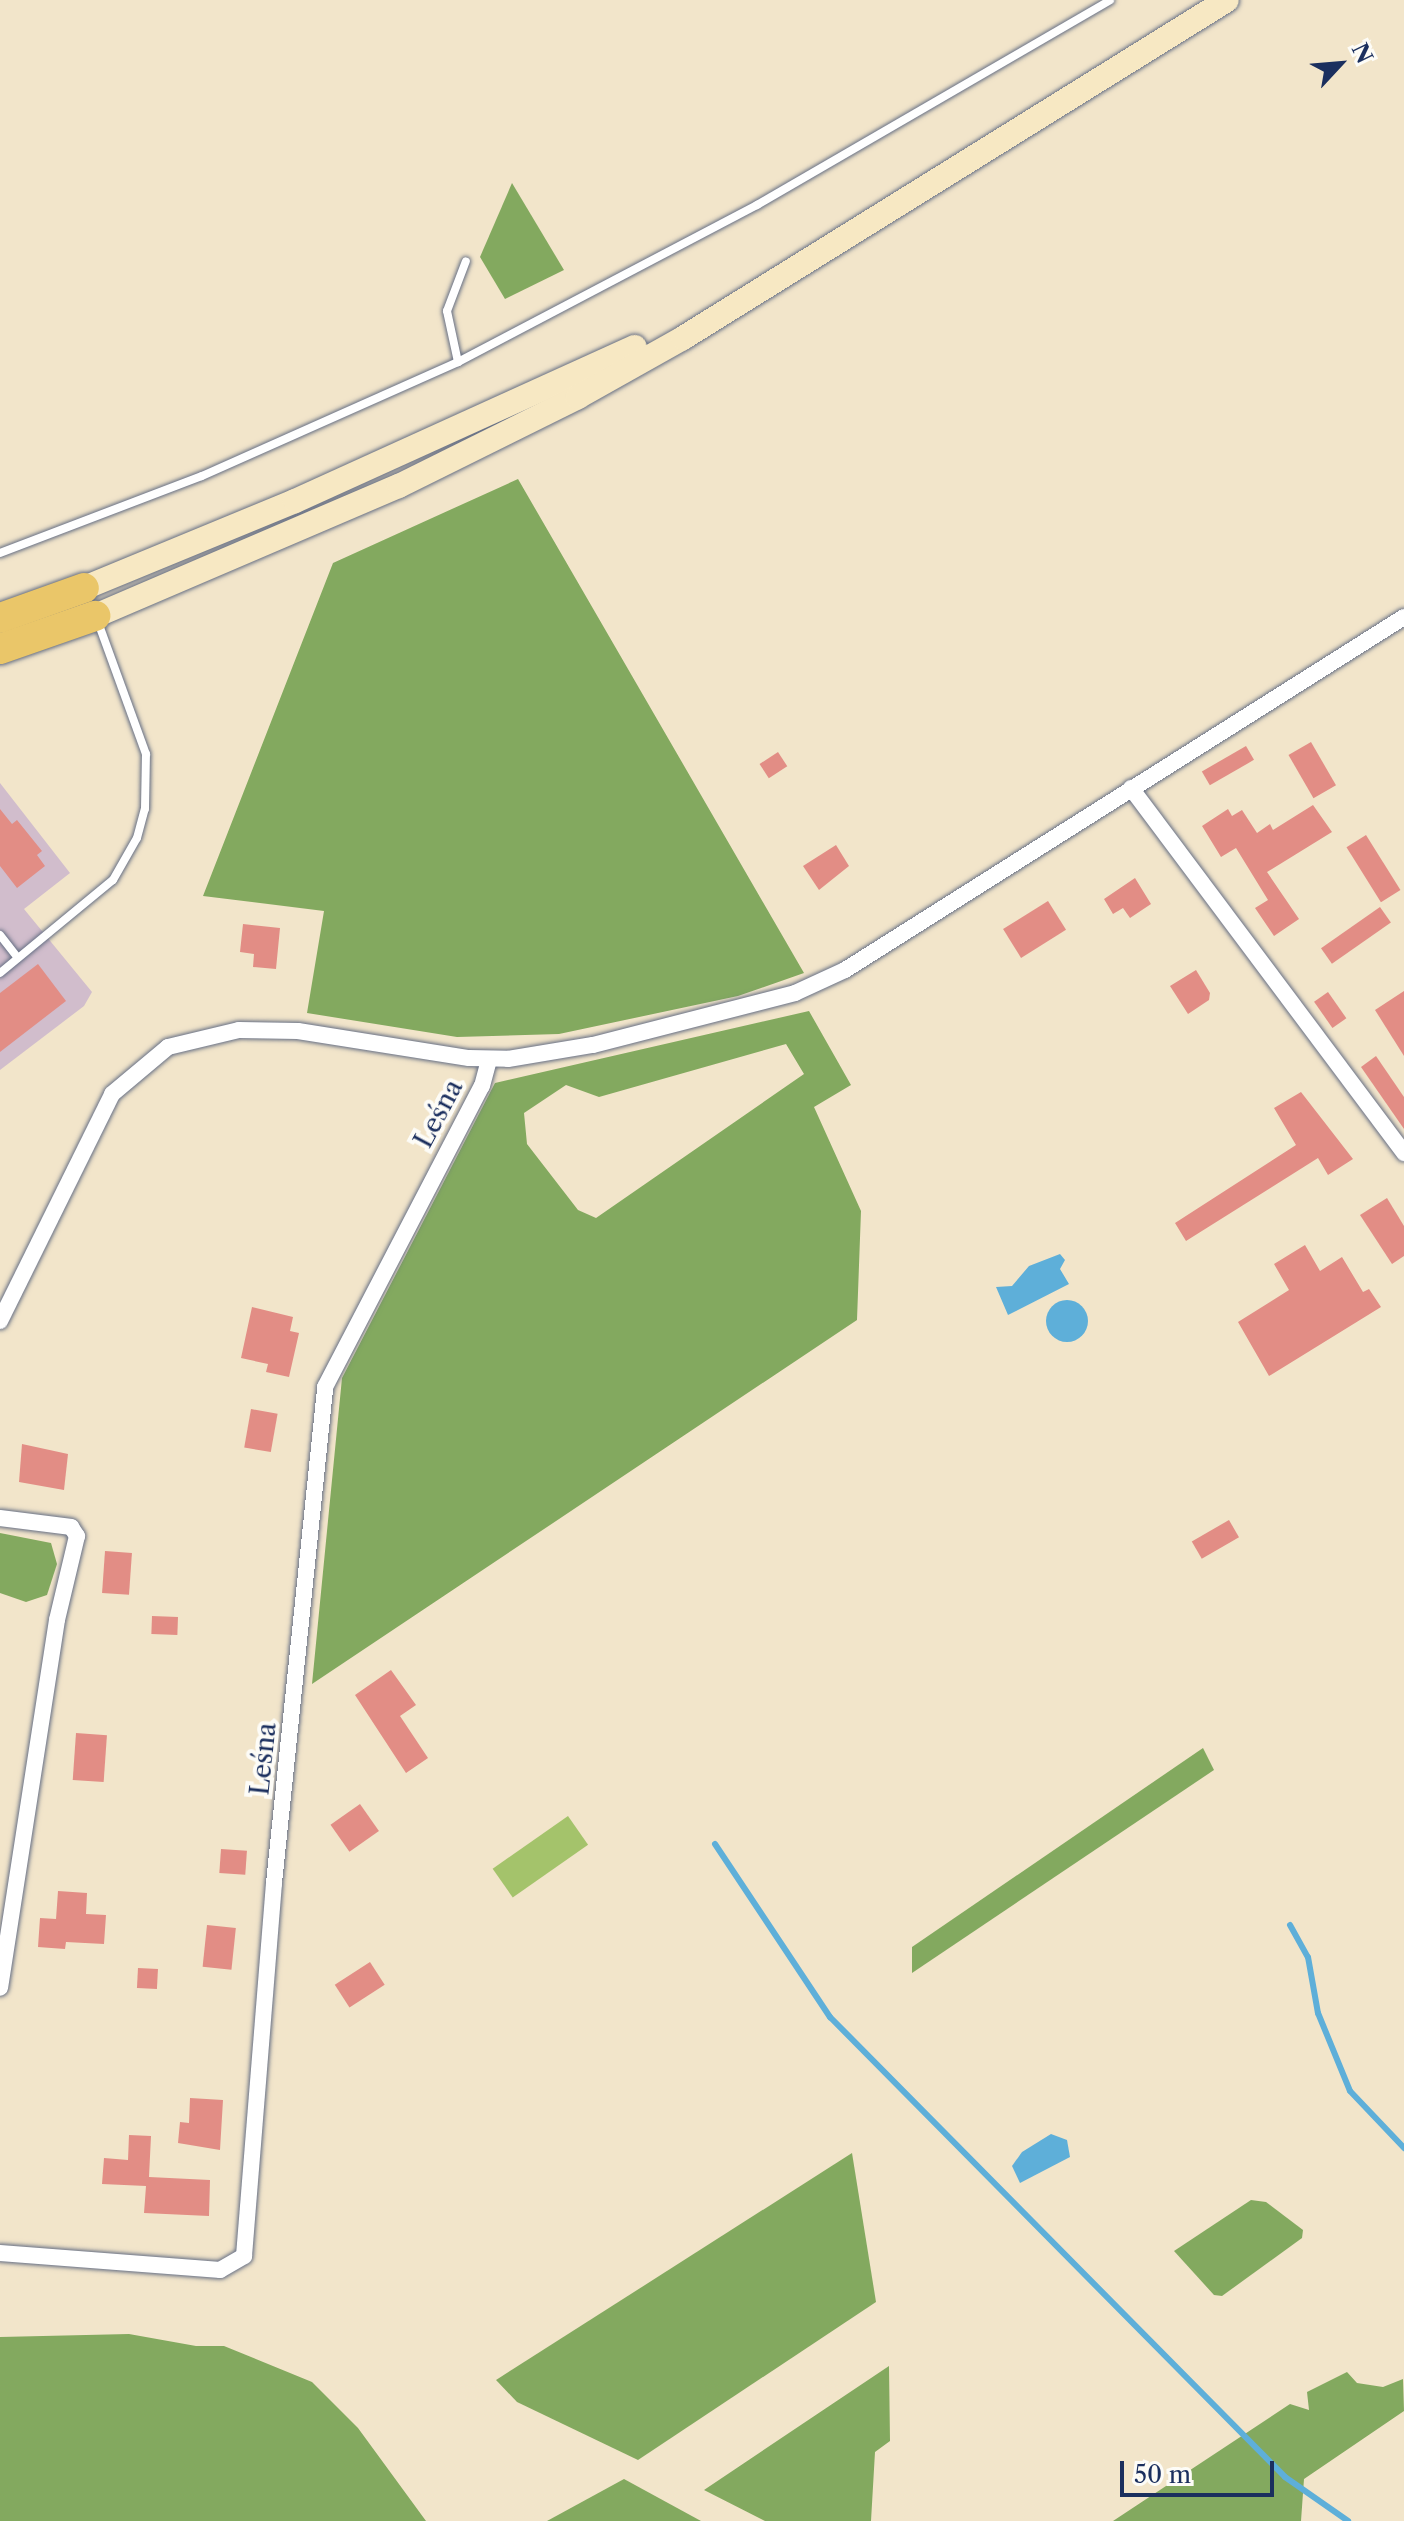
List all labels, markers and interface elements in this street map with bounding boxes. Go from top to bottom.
north arrow [1300,24,1380,104]
text: N [1346,39,1378,68]
street label: Leśna [408,1074,470,1154]
street label: Leśna [245,1721,283,1797]
scale bar [1124,2445,1278,2495]
text: 50 m [1134,2460,1191,2489]

